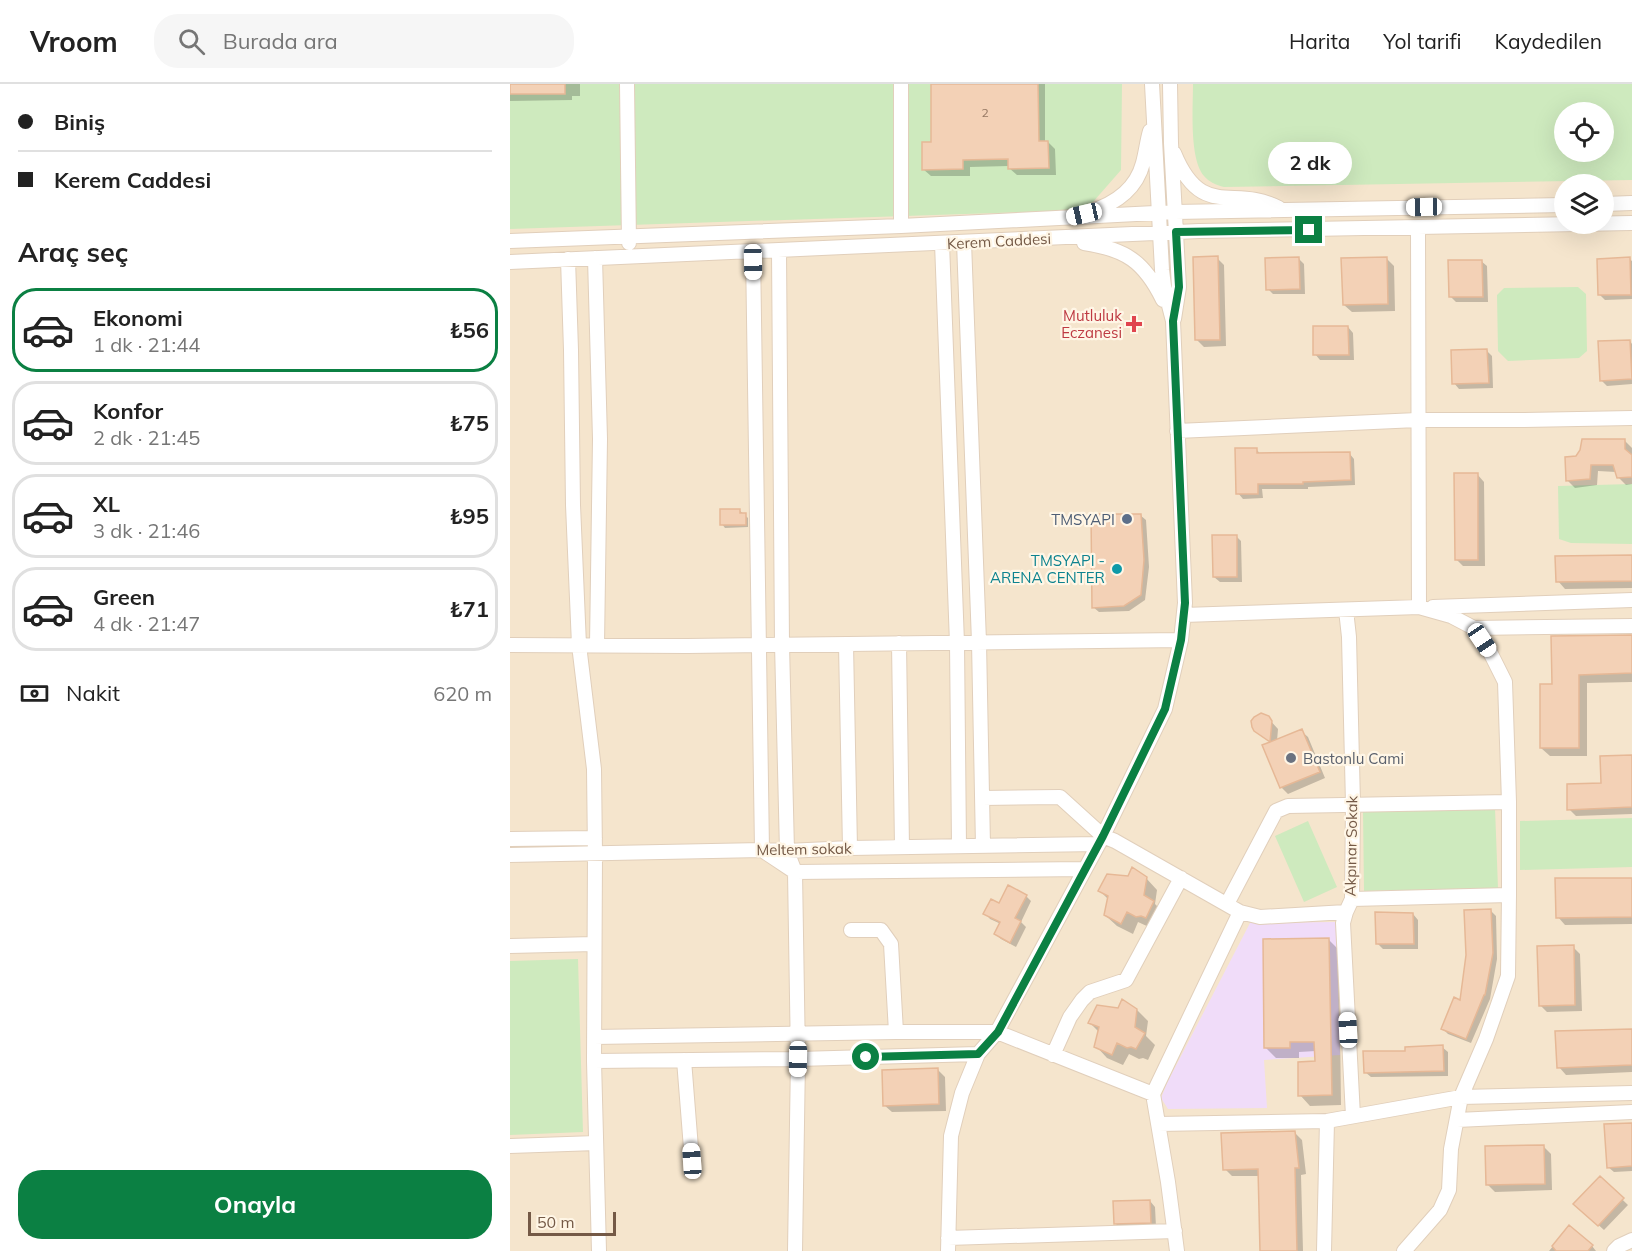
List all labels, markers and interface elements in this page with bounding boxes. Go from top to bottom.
search box [154,14,574,68]
text: Vroom [30,24,118,59]
icon: search [175,25,208,58]
text: Burada ara [223,27,338,55]
text: Harita [1289,28,1350,54]
text: Yol tarifi [1383,28,1462,54]
text: Kaydedilen [1495,28,1602,54]
map controls [1554,102,1614,234]
button: locate [1554,102,1614,162]
house number: 2 [981,105,989,120]
text: Biniş [54,108,105,136]
callout: 2 dk [1267,143,1351,185]
text: 2 dk [1290,150,1330,175]
text: Kerem Caddesi [54,166,211,194]
button: layers [1554,174,1614,234]
car [1406,198,1442,216]
car [1064,201,1104,227]
route end [1295,216,1322,243]
street label: Kerem Caddesi [946,229,1052,253]
text: Araç seç [18,235,128,269]
car [744,244,762,280]
icon: car [21,303,75,357]
text: Ekonomi [93,304,183,332]
place label: Mutluluk Eczanesi [1061,306,1122,342]
text: ₺56 [449,316,489,344]
marker: Mutluluk Eczanesi [1127,317,1141,331]
text: 1 dk · 21:44 [93,332,200,357]
icon: car [21,396,75,450]
text: Konfor [93,397,163,425]
text: ₺75 [449,409,489,437]
text: 2 dk · 21:45 [93,425,200,450]
icon: car [21,489,75,543]
text: XL [93,490,120,518]
text: ₺95 [449,502,489,530]
place label: TMSYAPI [1051,510,1115,529]
marker: TMSYAPI [1120,512,1134,526]
text: 3 dk · 21:46 [93,518,200,543]
place label: TMSYAPI - ARENA CENTER [990,551,1105,587]
marker: TMSYAPI - ARENA CENTER [1110,562,1124,576]
icon: car [21,582,75,636]
text: Green [93,583,155,611]
text: ₺71 [449,595,489,623]
text: 4 dk · 21:47 [93,611,200,636]
car [1464,620,1500,660]
icon: cash [18,677,51,710]
text: Nakit [66,679,120,707]
text: 620 m [433,681,492,706]
place label: Bastonlu Cami [1303,749,1404,768]
marker: Bastonlu Cami [1284,751,1298,765]
street label: Akpınar Sokak [1341,795,1361,897]
street label: Meltem sokak [756,839,852,859]
car [1338,1012,1358,1048]
car [789,1041,807,1077]
route start [852,1043,879,1070]
car [682,1142,702,1180]
button: Onayla [18,1170,492,1239]
scale bar [528,1209,616,1236]
text: 50 m [537,1212,574,1232]

